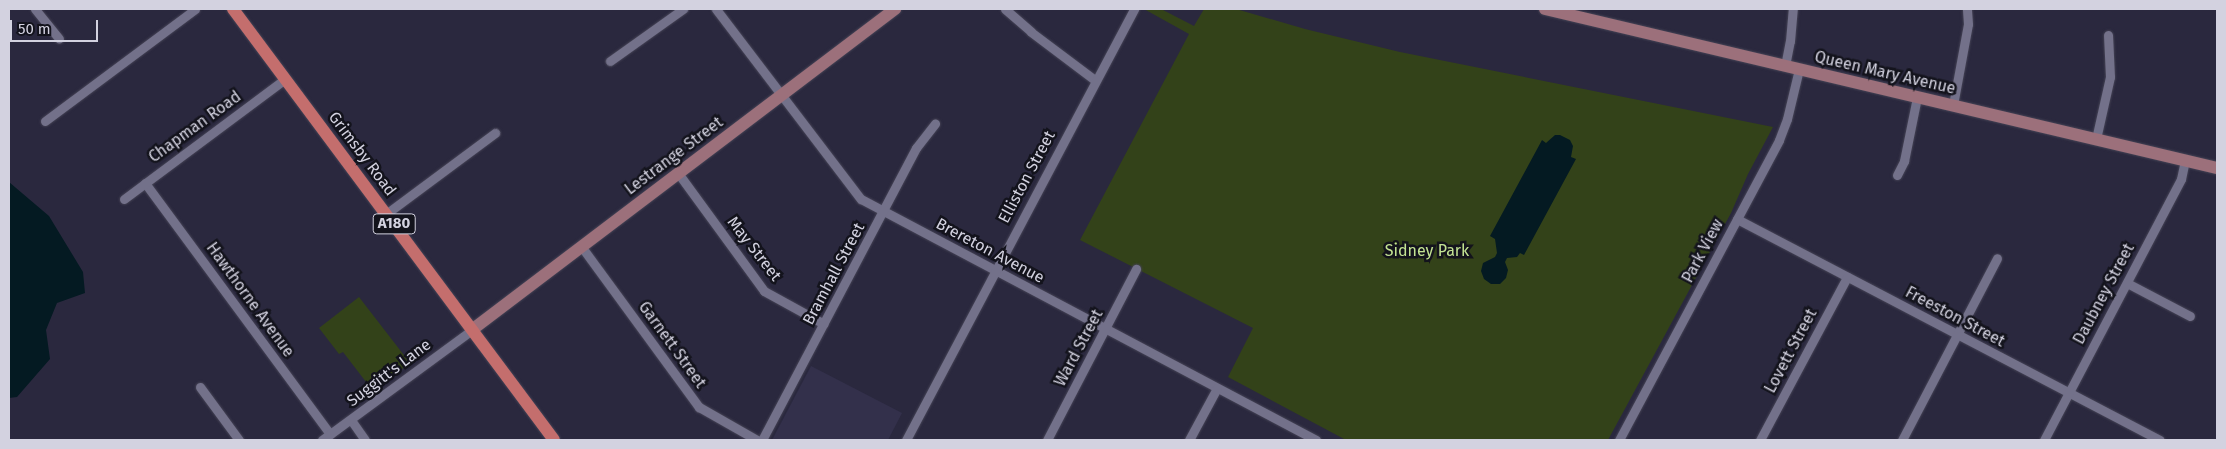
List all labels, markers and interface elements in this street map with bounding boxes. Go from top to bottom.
scale bar [12,10,100,42]
text: 50 m [18,20,51,38]
street label: Queen Mary Avenue [1813,47,1957,99]
street label: Chapman Road [145,87,245,167]
street label: Grimsby Road [324,108,400,200]
street label: Lestrange Street [621,113,727,199]
street label: Elliston Street [995,128,1059,226]
road number: A180 [372,212,416,236]
street label: May Street [723,213,785,285]
street label: Brereton Avenue [932,214,1048,288]
street label: Park View [1678,216,1728,286]
street label: Bramhall Street [799,220,869,328]
street label: Hawthorne Avenue [202,239,298,361]
street label: Daubney Street [2069,240,2139,348]
park label: Sidney Park [1385,241,1469,261]
street label: Freeston Street [1902,283,2008,351]
street label: Garnett Street [634,298,710,392]
street label: Ward Street [1051,306,1107,390]
street label: Lovett Street [1761,306,1821,396]
street label: Suggitt's Lane [343,335,435,411]

